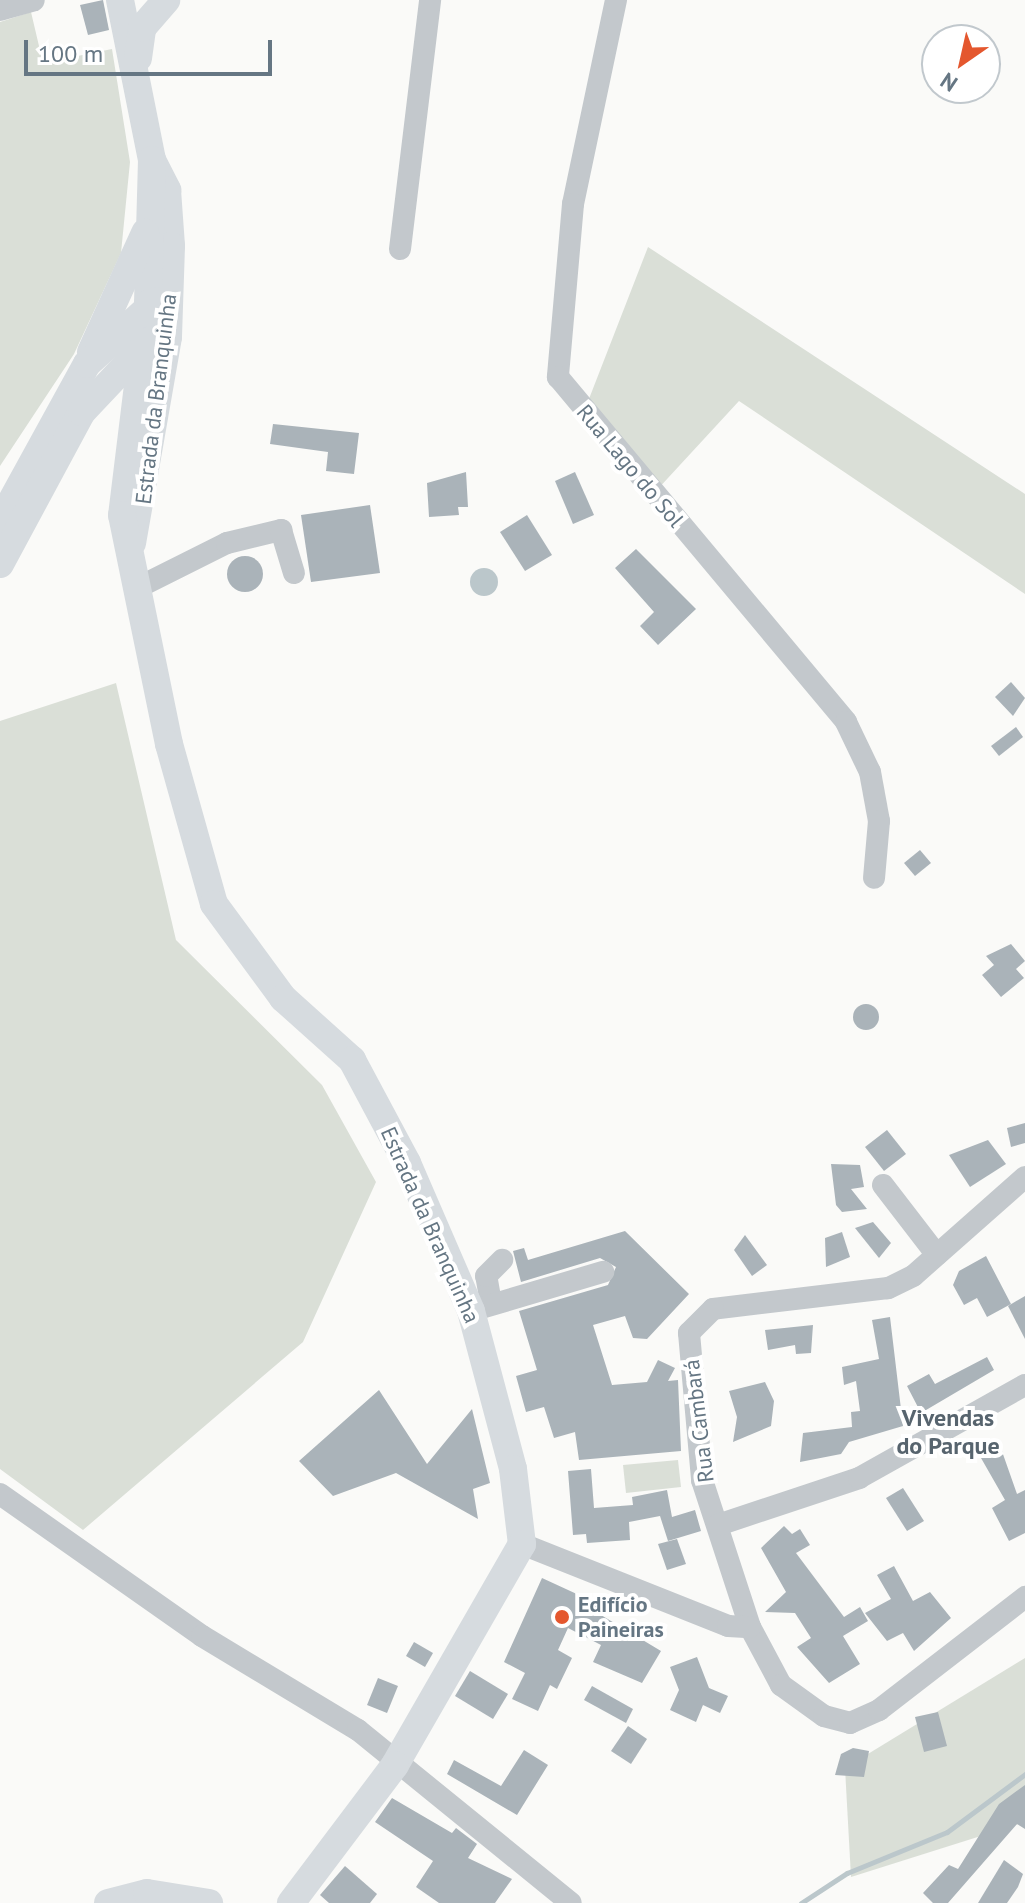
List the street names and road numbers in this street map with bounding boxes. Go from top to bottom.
street label: Estrada da Branquinha [130,292,182,506]
street label: Rua Lago do Sol [571,399,689,533]
street label: Estrada da Branquinha [375,1123,485,1327]
street label: Rua Cambará [678,1358,720,1484]

